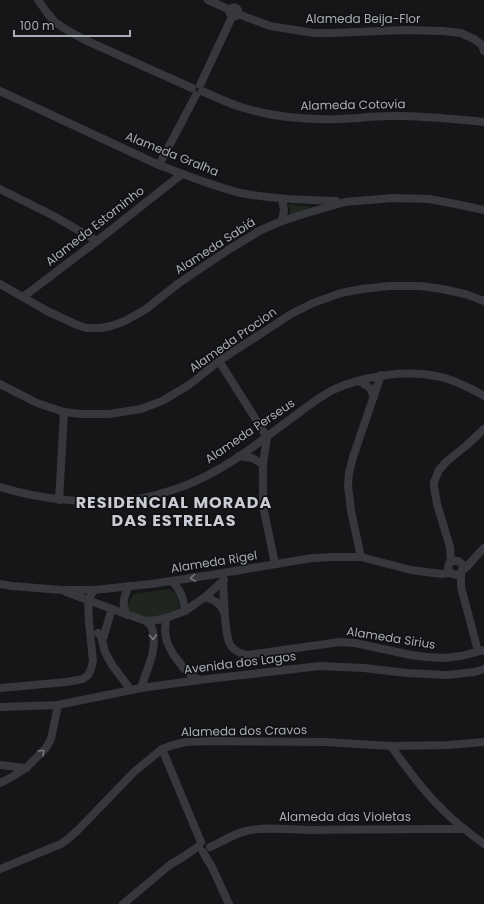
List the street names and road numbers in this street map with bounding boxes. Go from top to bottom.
street label: Alameda Beija-Flor [306,10,421,27]
street label: Alameda Cotovia [300,95,406,114]
street label: Alameda Gralha [123,127,221,180]
street label: Alameda Estorninho [42,181,148,270]
street label: Alameda Sabiá [171,213,258,278]
street label: Alameda Procion [186,303,280,376]
street label: Alameda Perseus [201,394,298,467]
street label: Alameda Rigel [170,546,258,577]
street label: Alameda Sirius [345,622,437,653]
street label: Avenida dos Lagos [183,647,297,678]
street label: Alameda dos Cravos [181,721,307,740]
street label: Alameda das Violetas [279,808,411,825]

